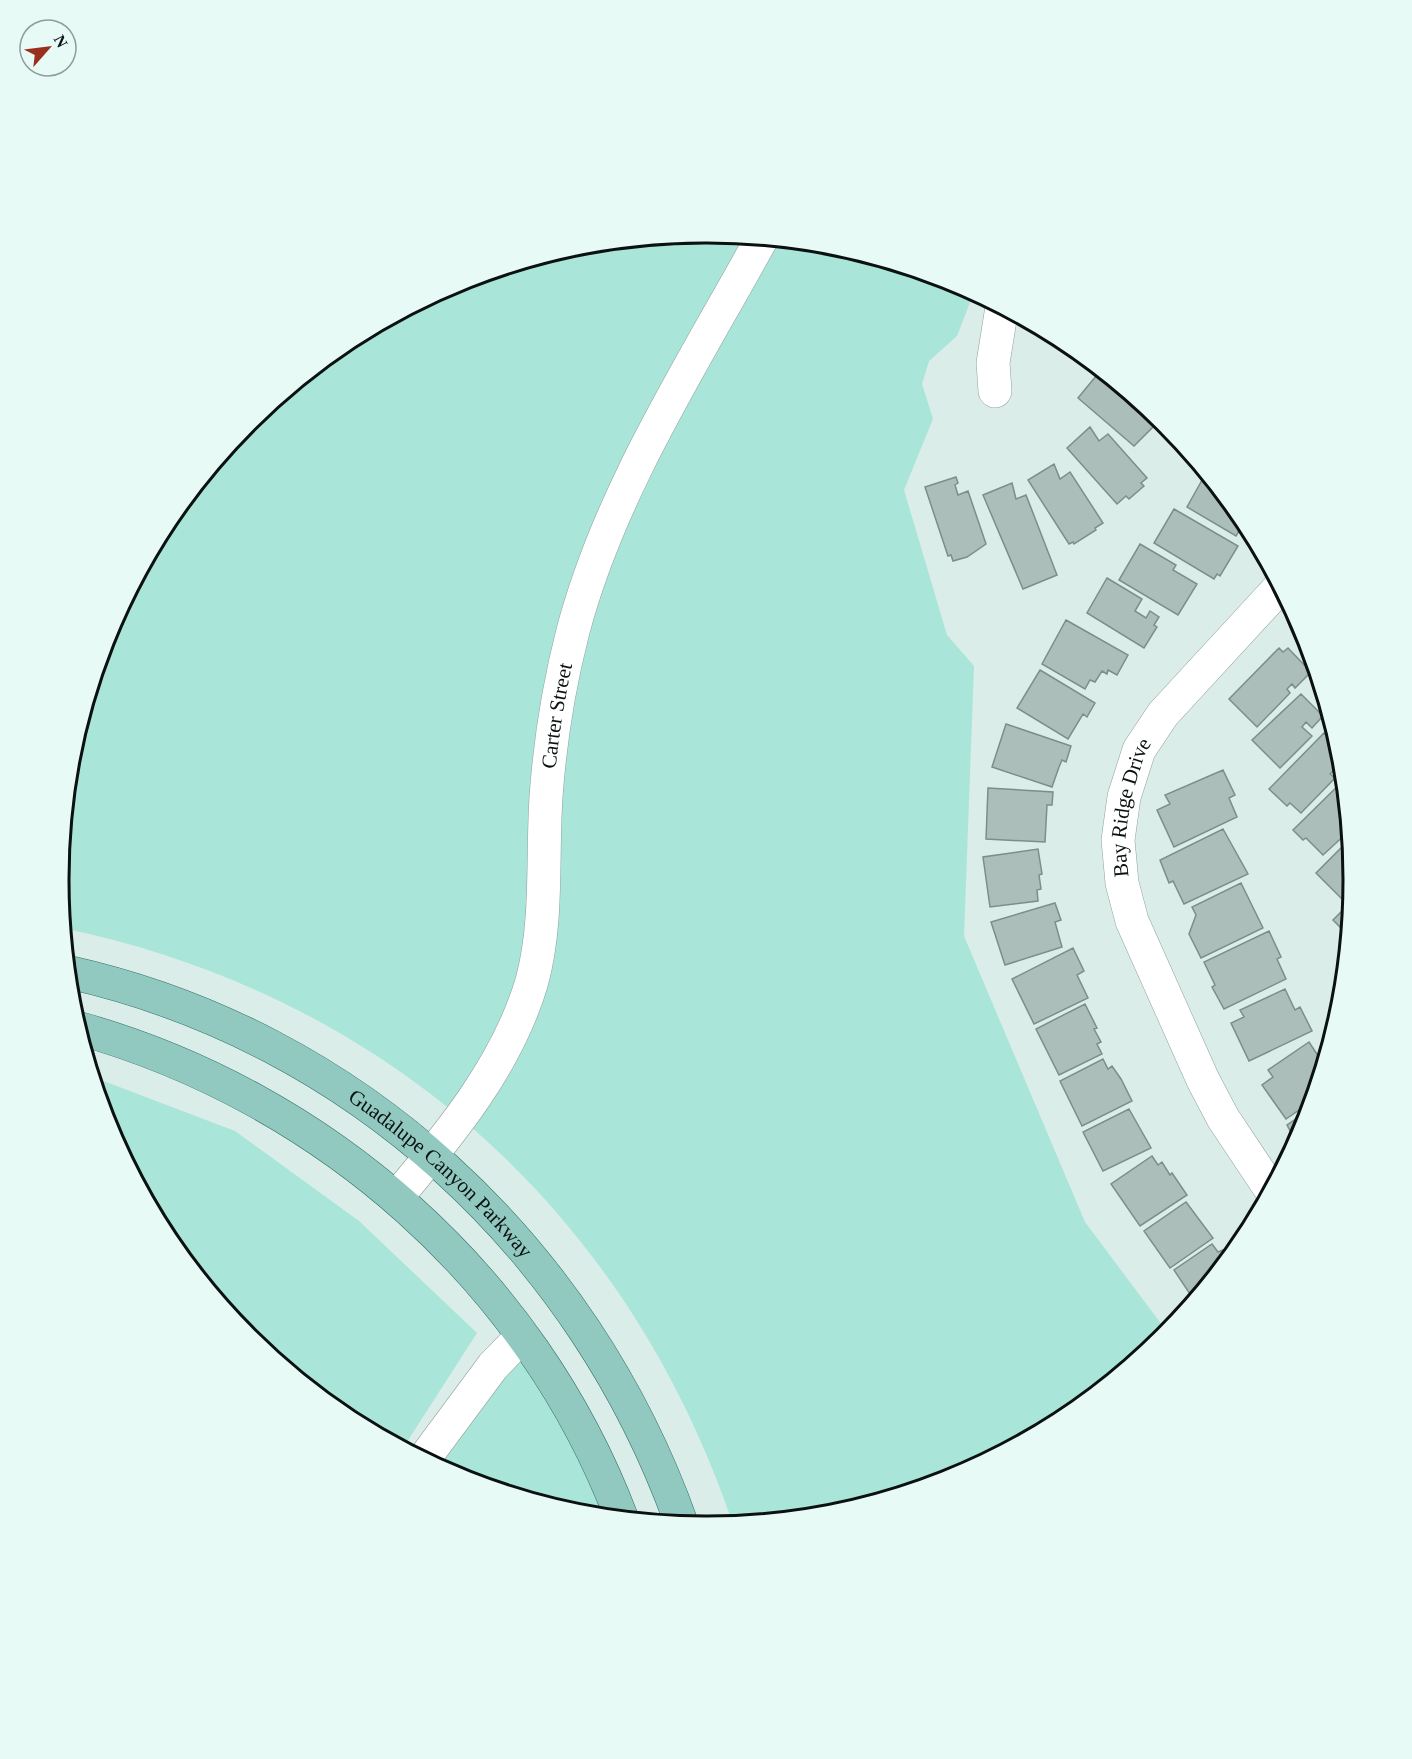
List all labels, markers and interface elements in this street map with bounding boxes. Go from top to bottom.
north arrow [18,18,78,78]
text: N [51,32,71,51]
street label: Carter Street [537,660,577,770]
street label: Bay Ridge Drive [1106,733,1156,878]
street label: Guadalupe Canyon Parkway [344,1084,538,1263]

